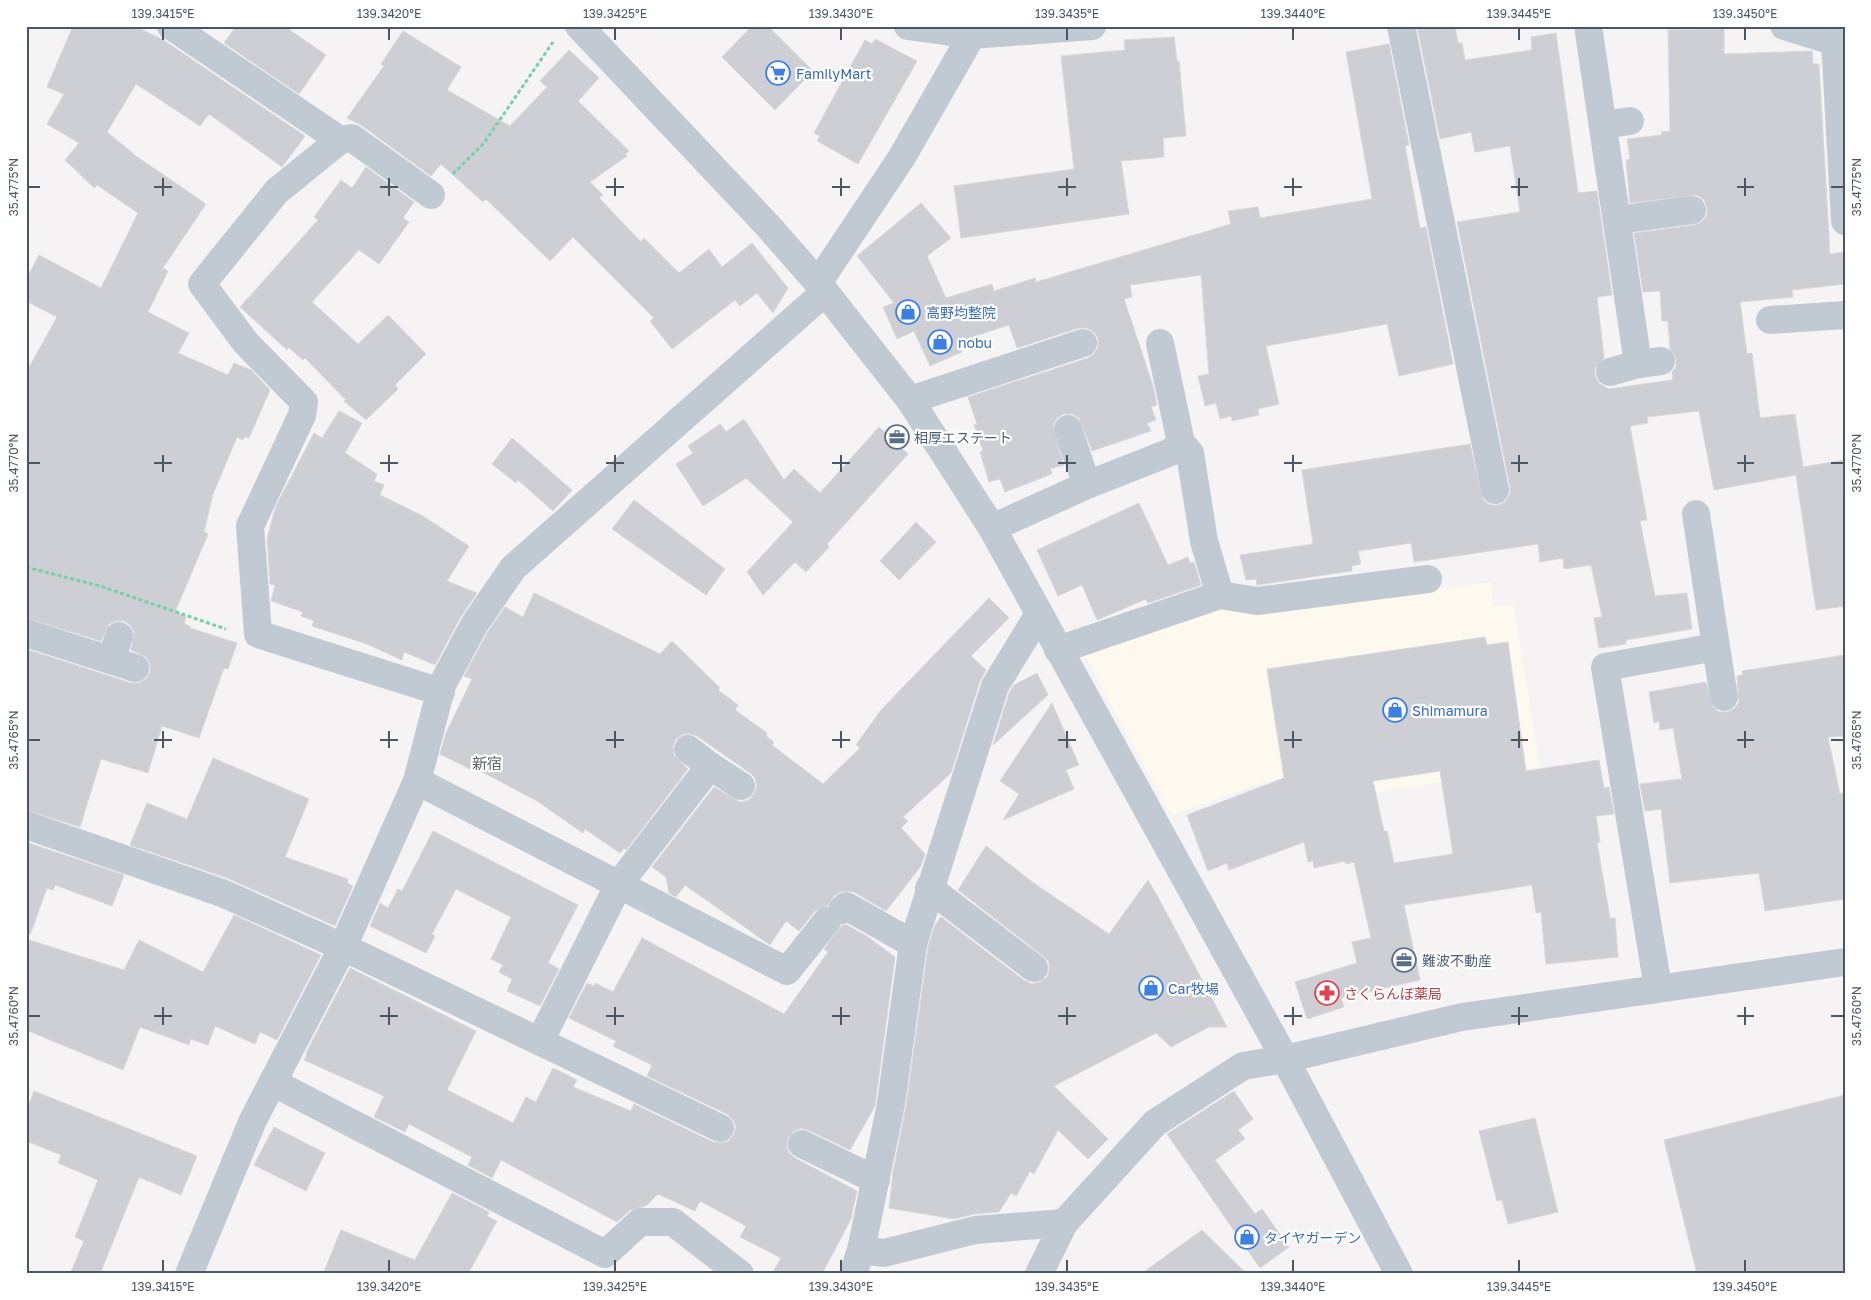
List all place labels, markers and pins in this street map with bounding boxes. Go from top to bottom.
supermarket icon: FamilyMart [765,60,791,86]
place label: FamilyMart [796,65,871,82]
shop icon: 高野均整院 [895,299,921,325]
place label: 高野均整院 [926,304,996,321]
shop icon: nobu [927,329,953,355]
place label: nobu [958,334,992,351]
office icon: 相厚エステート [884,424,910,450]
place label: 相厚エステート [914,429,1012,446]
shop icon: Shimamura [1382,697,1408,723]
place label: Shimamura [1412,702,1488,719]
office icon: 難波不動産 [1391,947,1417,973]
place label: 難波不動産 [1422,952,1492,969]
shop icon: Car牧場 [1138,975,1164,1001]
place label: Car牧場 [1168,980,1219,997]
pharmacy icon: さくらんぼ薬局 [1314,980,1340,1006]
place label: さくらんぼ薬局 [1344,985,1442,1002]
shop icon: タイヤガーデン [1234,1224,1260,1250]
place label: タイヤガーデン [1264,1229,1362,1246]

